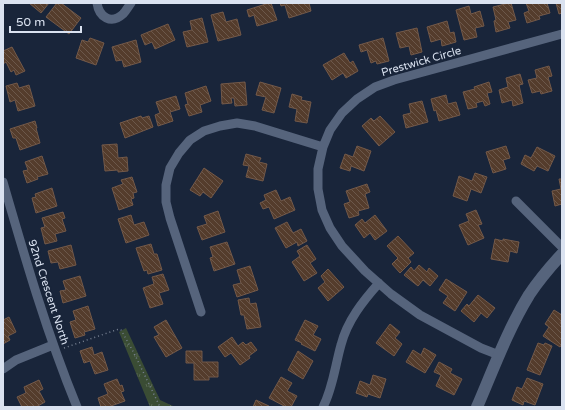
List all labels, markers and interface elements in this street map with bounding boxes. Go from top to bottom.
scale bar [10,8,81,34]
text: 50 m [16,15,45,29]
street label: Prestwick Circle [380,44,463,79]
street label: 92nd Crescent North [25,238,72,346]

